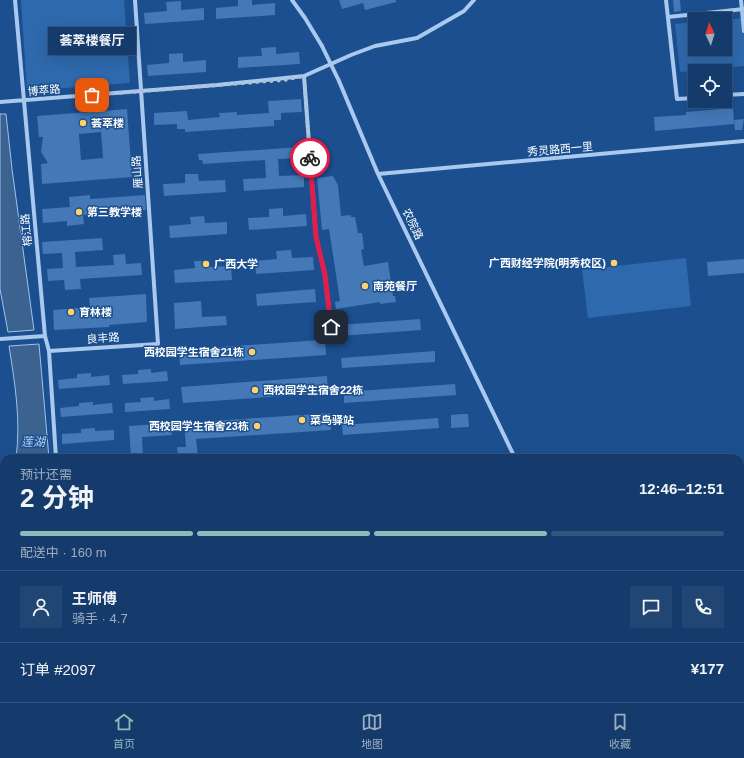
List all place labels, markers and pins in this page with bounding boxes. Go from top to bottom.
callout: 荟萃楼餐厅 [48,27,136,55]
pin [75,78,109,112]
place label: 荟萃楼 [91,117,124,129]
marker: 荟萃楼 [78,118,88,128]
place label: 第三教学楼 [87,206,142,218]
marker: 第三教学楼 [74,207,84,217]
place label: 广西财经学院(明秀校区) [489,257,606,269]
place label: 广西大学 [214,258,258,270]
marker: 广西财经学院(明秀校区) [609,258,619,268]
marker: 广西大学 [201,259,211,269]
place label: 南苑餐厅 [373,280,417,292]
marker: 南苑餐厅 [360,281,370,291]
place label: 育林楼 [79,306,112,318]
marker: 育林楼 [66,307,76,317]
pin [314,310,348,344]
place label: 西校园学生宿舍21栋 [144,346,244,358]
marker: 西校园学生宿舍21栋 [247,347,257,357]
place label: 西校园学生宿舍22栋 [263,384,363,396]
marker: 西校园学生宿舍22栋 [250,385,260,395]
place label: 菜鸟驿站 [310,414,354,426]
marker: 菜鸟驿站 [297,415,307,425]
place label: 西校园学生宿舍23栋 [149,420,249,432]
marker: 西校园学生宿舍23栋 [252,421,262,431]

